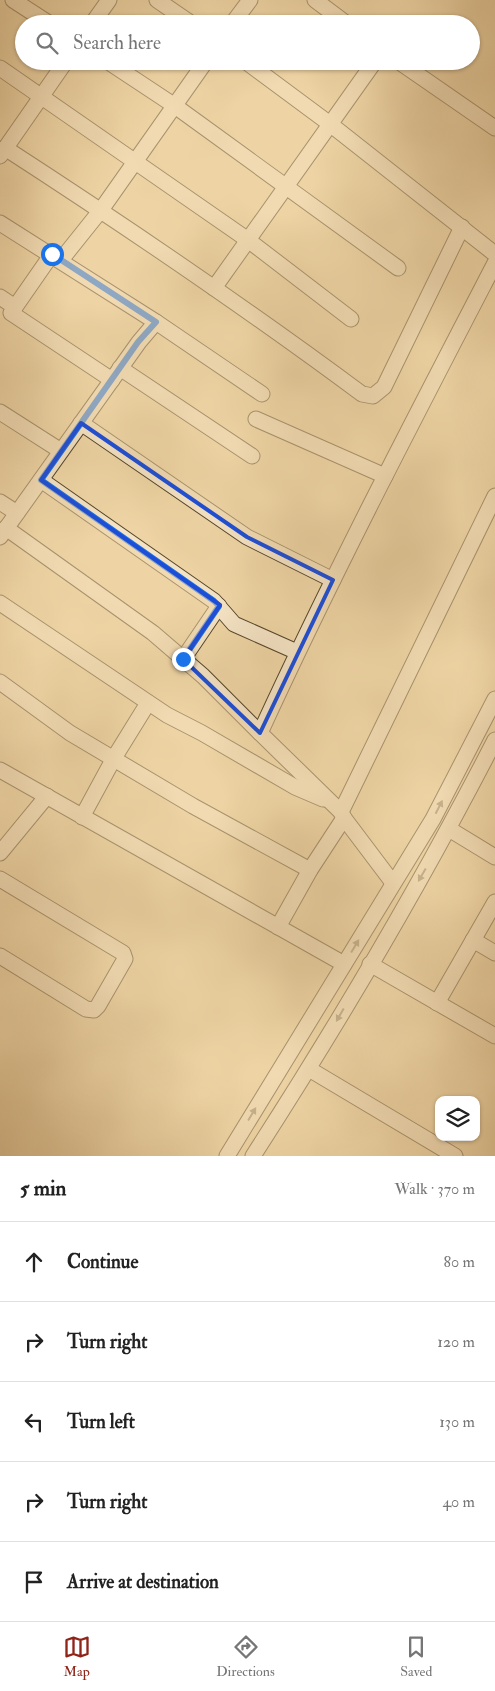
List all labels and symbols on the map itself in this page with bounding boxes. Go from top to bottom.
route start [41,243,64,266]
route end [172,648,195,671]
one-way arrow [435,800,443,814]
one-way arrow [418,869,427,882]
one-way arrow [351,939,360,952]
one-way arrow [336,1009,345,1022]
one-way arrow [248,1108,257,1121]

